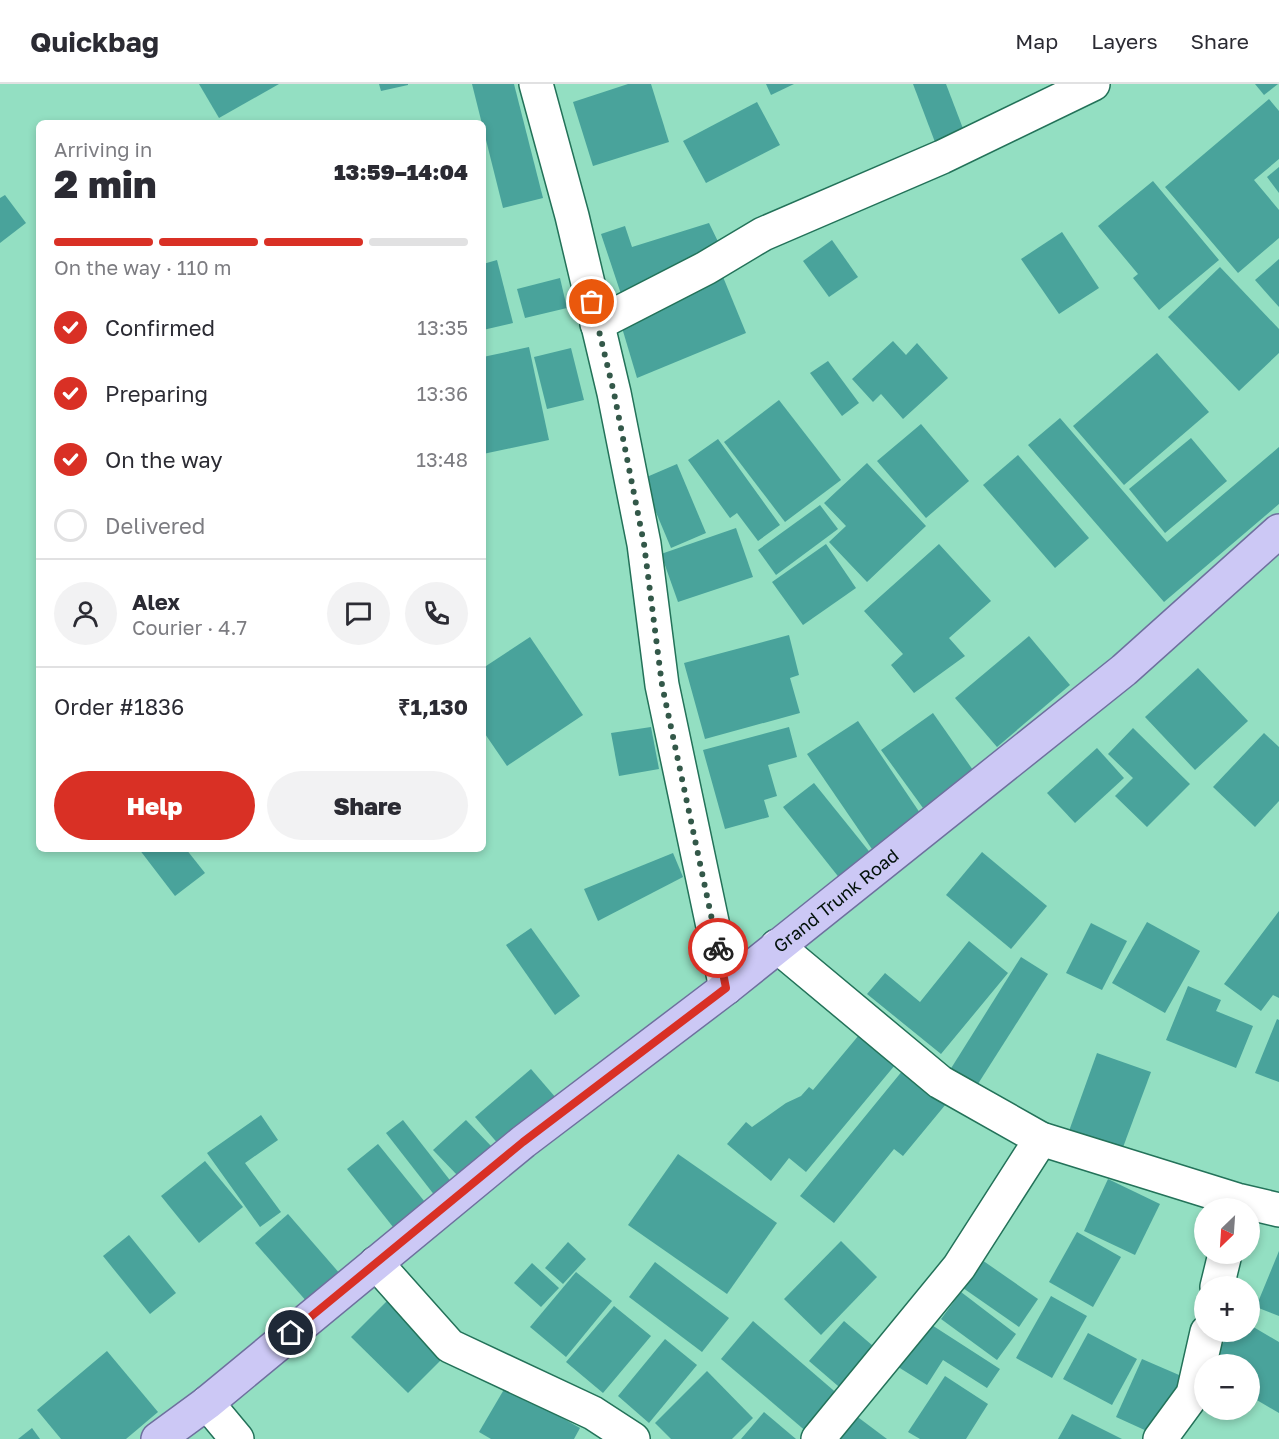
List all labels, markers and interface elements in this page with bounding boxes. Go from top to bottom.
text: Quickbag [30,25,159,58]
text: Map [1015,28,1058,54]
text: Layers [1091,28,1158,54]
text: Share [1191,28,1249,54]
text: Arriving in [54,137,152,161]
text: 13:59–14:04 [334,158,468,185]
text: 2 min [54,160,157,207]
text: On the way · 110 m [54,255,231,279]
pin [566,276,617,327]
icon: bag [575,285,608,318]
icon: check [54,311,87,344]
text: Confirmed [105,314,215,341]
text: 13:35 [417,315,468,339]
icon: check [54,377,87,410]
text: Preparing [105,380,208,407]
text: 13:36 [417,381,468,405]
icon: check [54,443,87,476]
text: On the way [105,446,223,473]
text: 13:48 [416,447,468,471]
text: Delivered [105,512,205,539]
button: person [54,582,117,645]
button: chat [327,582,390,645]
button: phone [405,582,468,645]
text: Alex [132,588,180,615]
text: Courier · 4.7 [132,615,247,639]
text: Order #1836 [54,693,184,720]
text: ₹1,130 [398,693,468,720]
button: Help [54,771,255,840]
button: Share [267,771,468,840]
street label: Grand Trunk Road [769,844,903,957]
courier [688,918,748,978]
icon: bike [702,932,735,965]
north arrow [1194,1198,1260,1264]
map controls [1194,1198,1260,1420]
button: + [1194,1276,1260,1342]
pin [265,1307,316,1358]
icon: home [274,1316,307,1349]
button: − [1194,1354,1260,1420]

